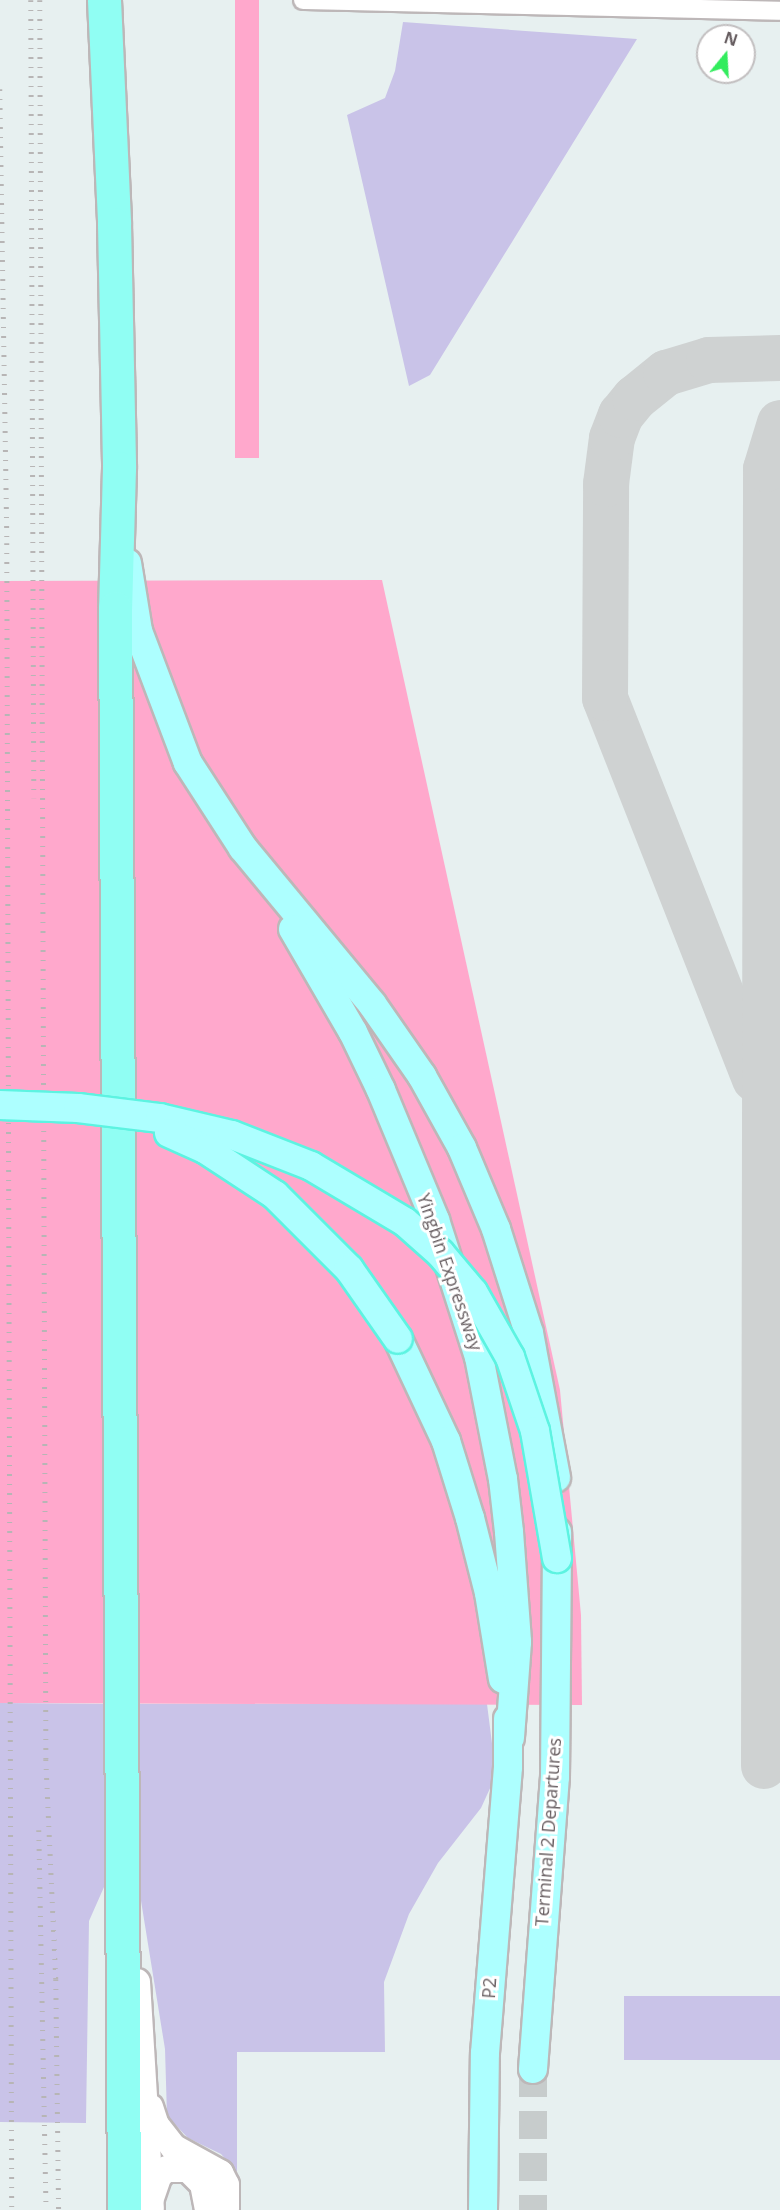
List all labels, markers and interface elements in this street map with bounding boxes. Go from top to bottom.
north arrow [696,24,756,84]
text: N [721,26,741,51]
street label: Yingbin Expressway [413,1191,487,1353]
street label: Terminal 2 Departures [531,1737,565,1927]
street label: P2 [477,1977,501,1999]

